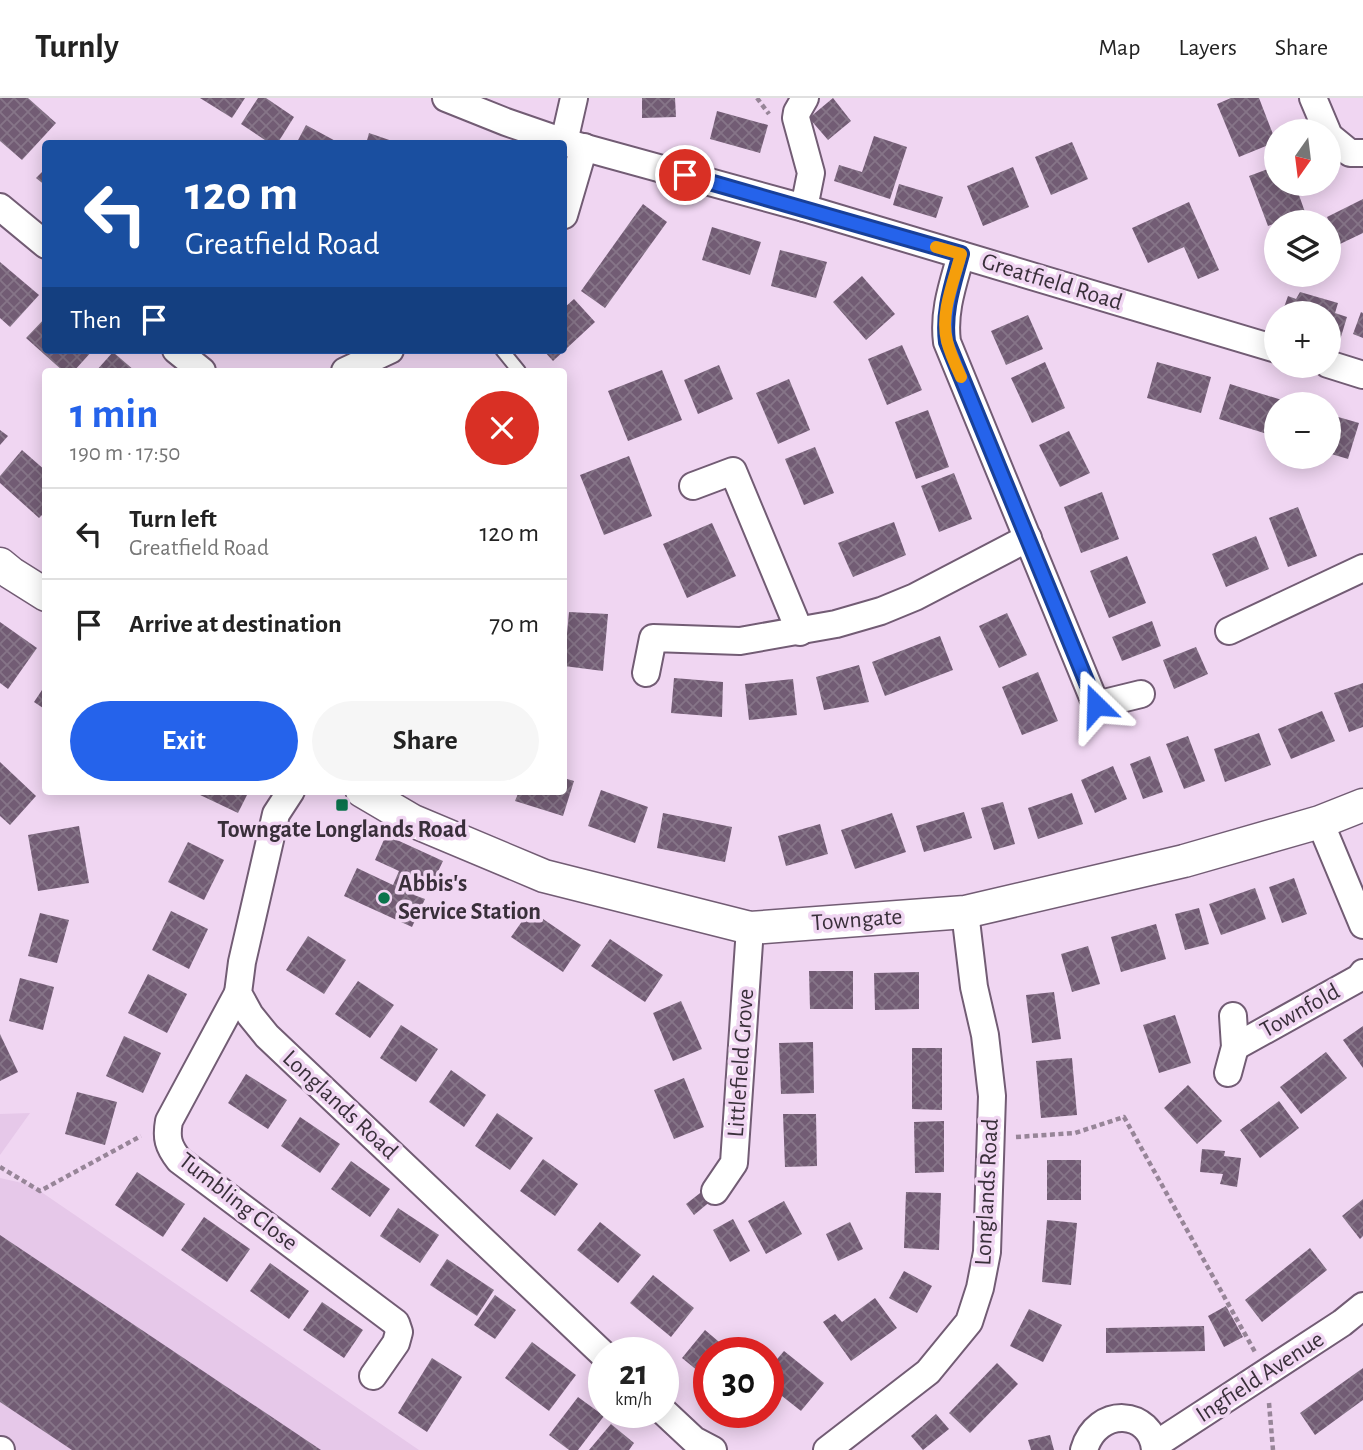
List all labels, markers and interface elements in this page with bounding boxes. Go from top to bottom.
text: Turnly [35,31,119,64]
text: Map [1098,36,1140,60]
text: Layers [1178,36,1237,60]
text: Share [1275,36,1328,60]
north arrow [1264,119,1340,196]
map controls [1264,119,1341,469]
pin [655,145,715,205]
icon: arrive [666,156,704,194]
icon: left [70,168,161,259]
text: 120 m [185,170,298,219]
button: layers [1264,210,1341,287]
text: Greatfield Road [185,228,380,260]
street label: Greatfield Road [979,249,1125,315]
icon: arrive [135,301,173,339]
button: + [1264,301,1341,378]
text: Then [70,307,121,333]
button: close [465,391,539,465]
button: − [1264,392,1341,469]
text: 1 min [70,393,159,435]
text: 190 m · 17:50 [70,442,180,465]
text: Turn left [129,506,217,532]
icon: left [70,515,108,553]
text: 120 m [479,520,539,546]
text: Greatfield Road [129,537,269,560]
icon: arrive [70,606,108,644]
text: Arrive at destination [129,611,342,637]
text: 70 m [489,611,539,637]
position arrow [1059,668,1133,742]
button: Exit [70,701,298,781]
button: Share [312,701,539,781]
marker: Towngate Longlands Road [334,797,350,813]
place label: Towngate Longlands Road [217,818,467,842]
place label: Abbis's Service Station [398,872,541,924]
marker: Abbis's Service Station [376,890,392,906]
street label: Towngate [811,905,903,935]
street label: Townfold [1256,979,1344,1043]
street label: Littlefield Grove [724,988,758,1138]
street label: Longlands Road [278,1046,402,1164]
street label: Longlands Road [971,1118,1003,1266]
street label: Tumbling Close [174,1148,302,1256]
street label: Ingfield Avenue [1192,1327,1328,1427]
speed limit sign: 30 [693,1337,784,1428]
text: 21 [619,1356,648,1391]
text: km/h [615,1391,652,1409]

